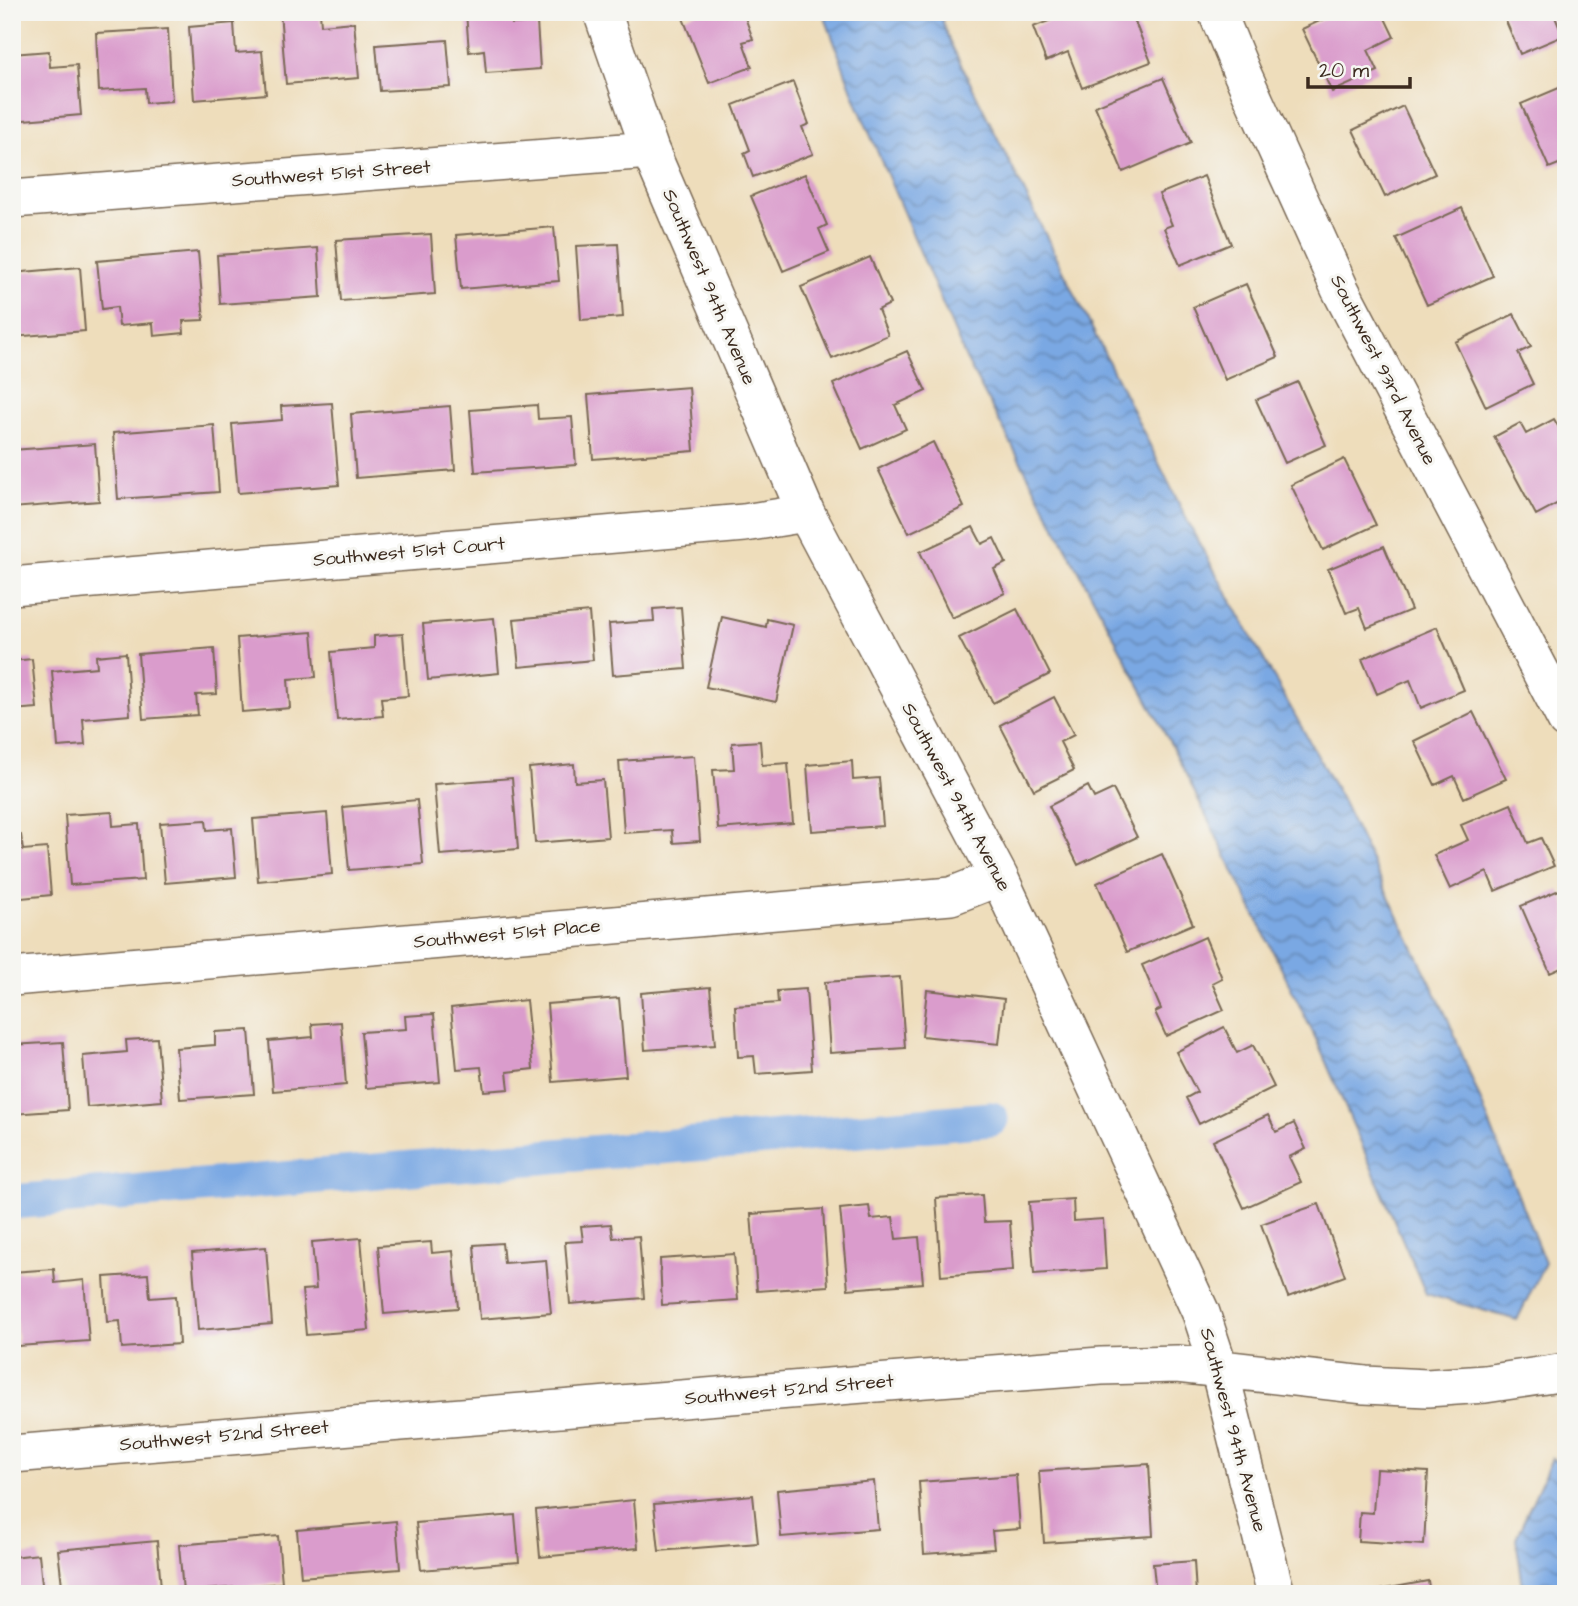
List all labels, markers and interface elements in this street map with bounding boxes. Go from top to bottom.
scale bar [1308,46,1410,90]
text: 20 m [1319,56,1370,85]
street label: Southwest 51st Street [231,154,432,194]
street label: Southwest 94th Avenue [655,185,763,389]
street label: Southwest 93rd Avenue [1323,270,1443,470]
street label: Southwest 51st Court [312,530,507,574]
street label: Southwest 94th Avenue [895,698,1017,896]
street label: Southwest 51st Place [412,912,602,956]
street label: Southwest 94th Avenue [1193,1325,1273,1535]
street label: Southwest 52nd Street [683,1367,895,1413]
street label: Southwest 52nd Street [118,1413,330,1459]

